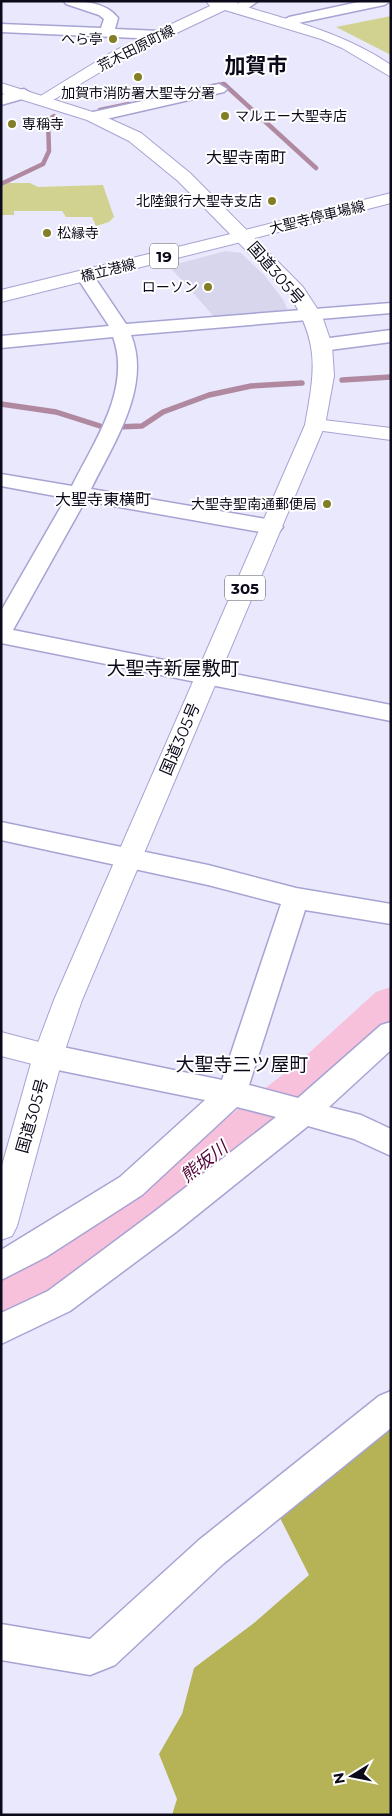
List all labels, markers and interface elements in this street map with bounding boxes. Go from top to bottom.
street label: 荒木田原町線 [94,21,178,75]
place label: へら亭 [61,30,103,48]
marker: へら亭 [107,33,119,45]
district label: 加賀市 [225,53,288,78]
marker: 加賀市消防署大聖寺分署 [132,71,144,83]
place label: 加賀市消防署大聖寺分署 [61,84,215,102]
place label: マルエー大聖寺店 [235,107,347,125]
marker: マルエー大聖寺店 [219,110,231,122]
place label: 専稱寺 [22,115,64,133]
marker: 専稱寺 [6,118,18,130]
district label: 大聖寺南町 [206,148,286,167]
place label: 北陸銀行大聖寺支店 [136,192,262,210]
marker: 北陸銀行大聖寺支店 [266,195,278,207]
street label: 大聖寺停車場線 [267,196,367,238]
place label: 松縁寺 [57,224,99,242]
marker: 松縁寺 [41,227,53,239]
street label: 国道305号 [244,238,308,308]
road number: 19 [150,244,178,268]
street label: 橋立港線 [79,254,137,286]
place label: ローソン [142,278,198,296]
marker: ローソン [202,281,214,293]
district label: 大聖寺東横町 [55,490,151,509]
place label: 大聖寺聖南通郵便局 [191,495,317,513]
marker: 大聖寺聖南通郵便局 [321,498,333,510]
road number: 305 [225,576,265,600]
district label: 大聖寺新屋敷町 [106,657,240,680]
street label: 国道305号 [156,700,204,778]
district label: 大聖寺三ツ屋町 [175,1053,309,1076]
street label: 国道305号 [12,1077,52,1155]
water label: 熊坂川 [176,1135,234,1187]
north arrow [327,1751,377,1801]
text: N [329,1771,349,1785]

